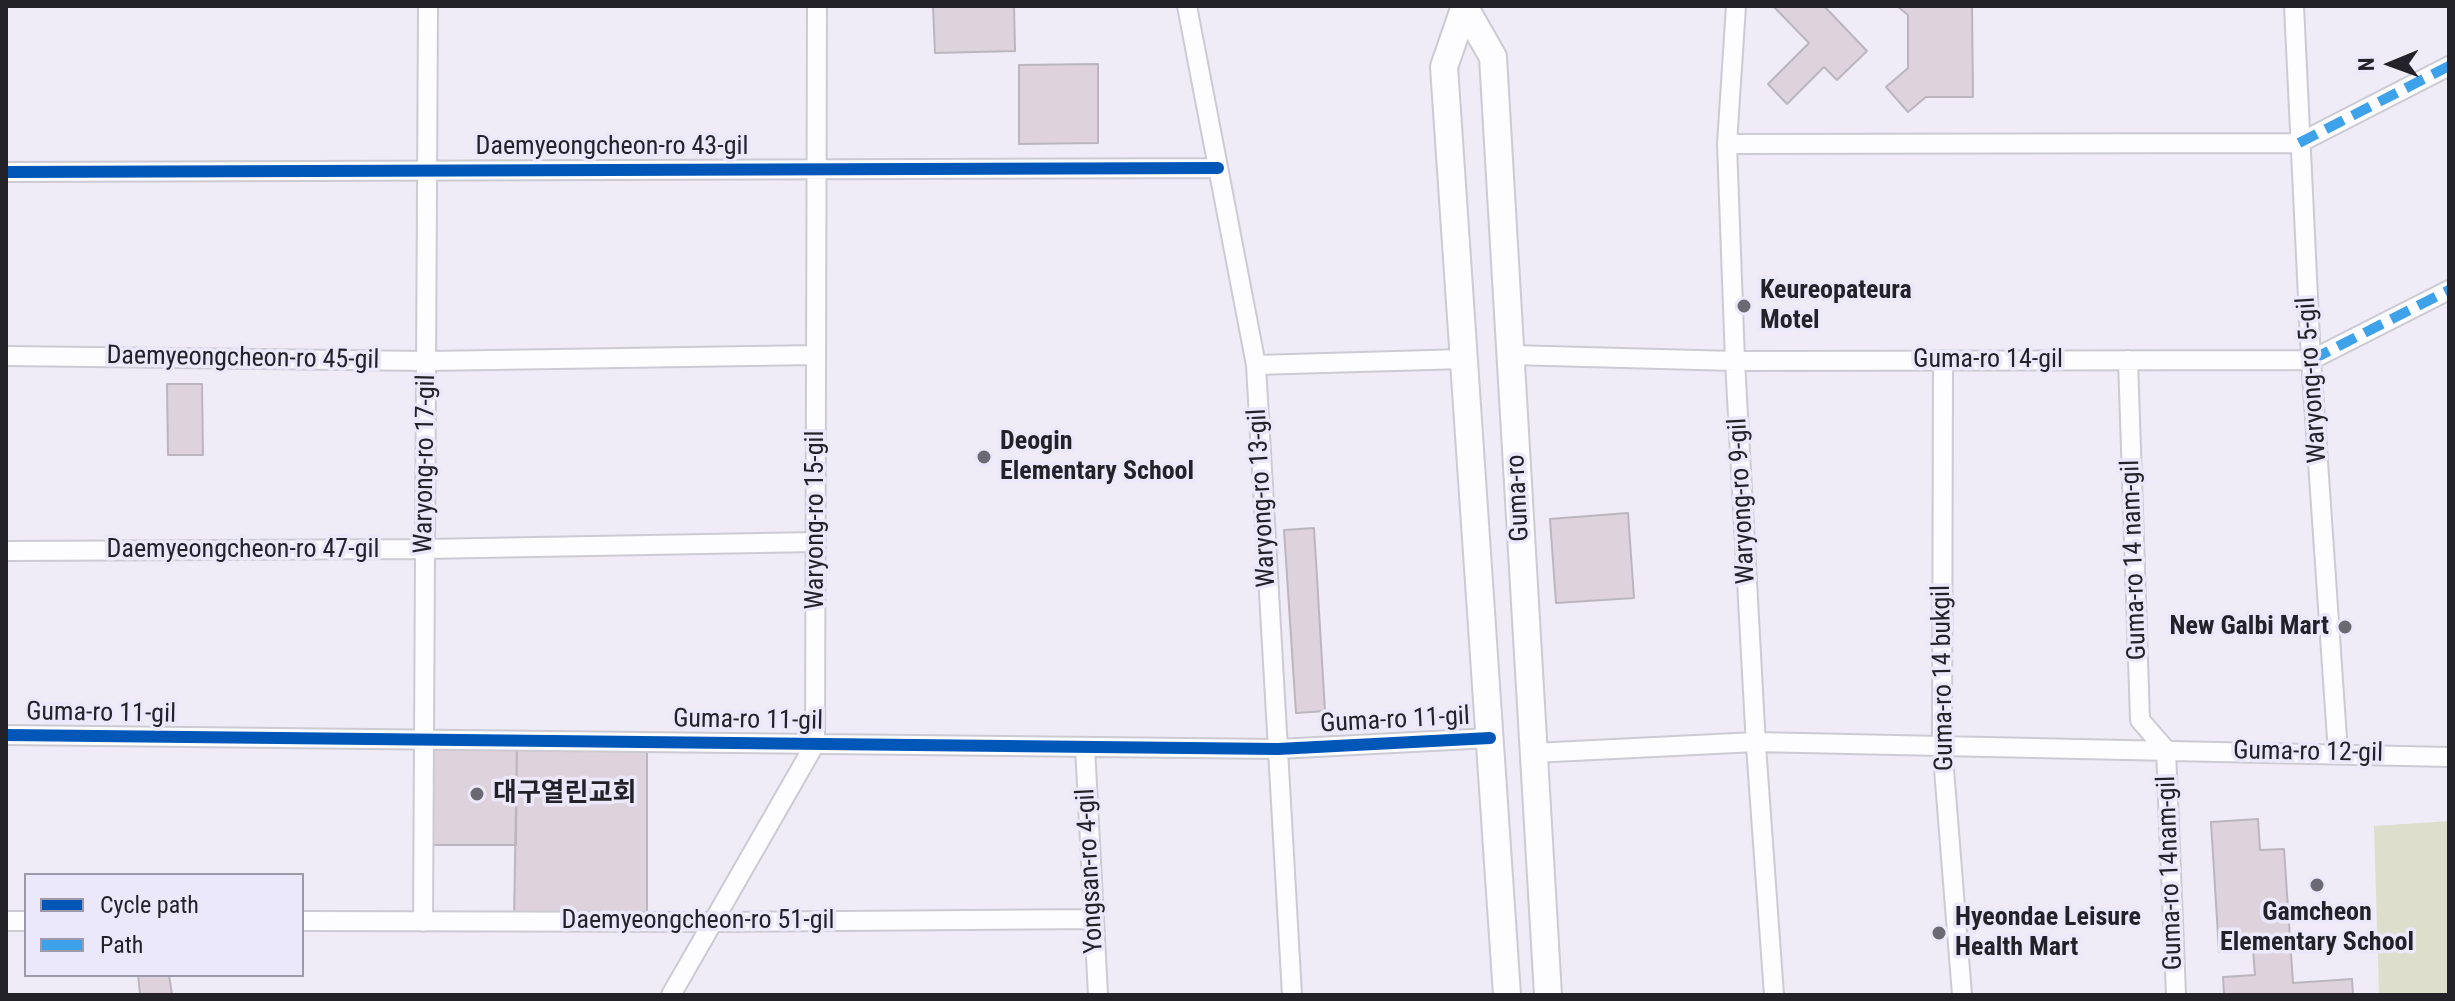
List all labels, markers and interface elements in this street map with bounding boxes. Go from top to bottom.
north arrow [2351,24,2431,104]
text: N [2354,57,2379,71]
street label: Daemyeongcheon-ro 43-gil [476,131,748,163]
place label: Keureopateura Motel [1760,275,1912,336]
street label: Waryong-ro 5-gil [2292,296,2334,464]
marker: Keureopateura Motel [1735,297,1753,315]
street label: Daemyeongcheon-ro 45-gil [106,341,380,377]
street label: Guma-ro 14-gil [1913,344,2063,376]
street label: Waryong-ro 17-gil [409,374,443,554]
street label: Waryong-ro 13-gil [1243,408,1283,588]
street label: Waryong-ro 9-gil [1723,417,1763,585]
place label: Deogin Elementary School [1000,426,1194,488]
street label: Waryong-ro 15-gil [800,430,832,610]
marker: Deogin Elementary School [975,448,993,466]
street label: Guma-ro [1501,454,1537,542]
street label: Guma-ro 14 nam-gil [2116,459,2154,661]
street label: Daemyeongcheon-ro 47-gil [107,534,379,566]
street label: Guma-ro 14 bukgil [1927,585,1961,771]
place label: New Galbi Mart [2170,611,2329,643]
marker: New Galbi Mart [2336,618,2354,636]
street label: Guma-ro 11-gil [26,697,176,731]
street label: Guma-ro 11-gil [1319,701,1471,741]
street label: Guma-ro 11-gil [673,704,823,738]
street label: Guma-ro 12-gil [2233,736,2383,770]
street label: Guma-ro 14nam-gil [2152,775,2190,971]
place label: 대구열린교회 [493,778,637,810]
marker: 대구열린교회 [468,785,486,803]
street label: Yongsan-ro 4-gil [1071,788,1111,954]
legend [24,873,304,977]
marker: Gamcheon Elementary School [2308,876,2326,894]
text: Cycle path [100,891,199,919]
place label: Gamcheon Elementary School [2220,897,2414,958]
place label: Hyeondae Leisure Health Mart [1955,902,2141,964]
street label: Daemyeongcheon-ro 51-gil [562,905,834,937]
marker: Hyeondae Leisure Health Mart [1930,924,1948,942]
text: Path [100,931,143,959]

